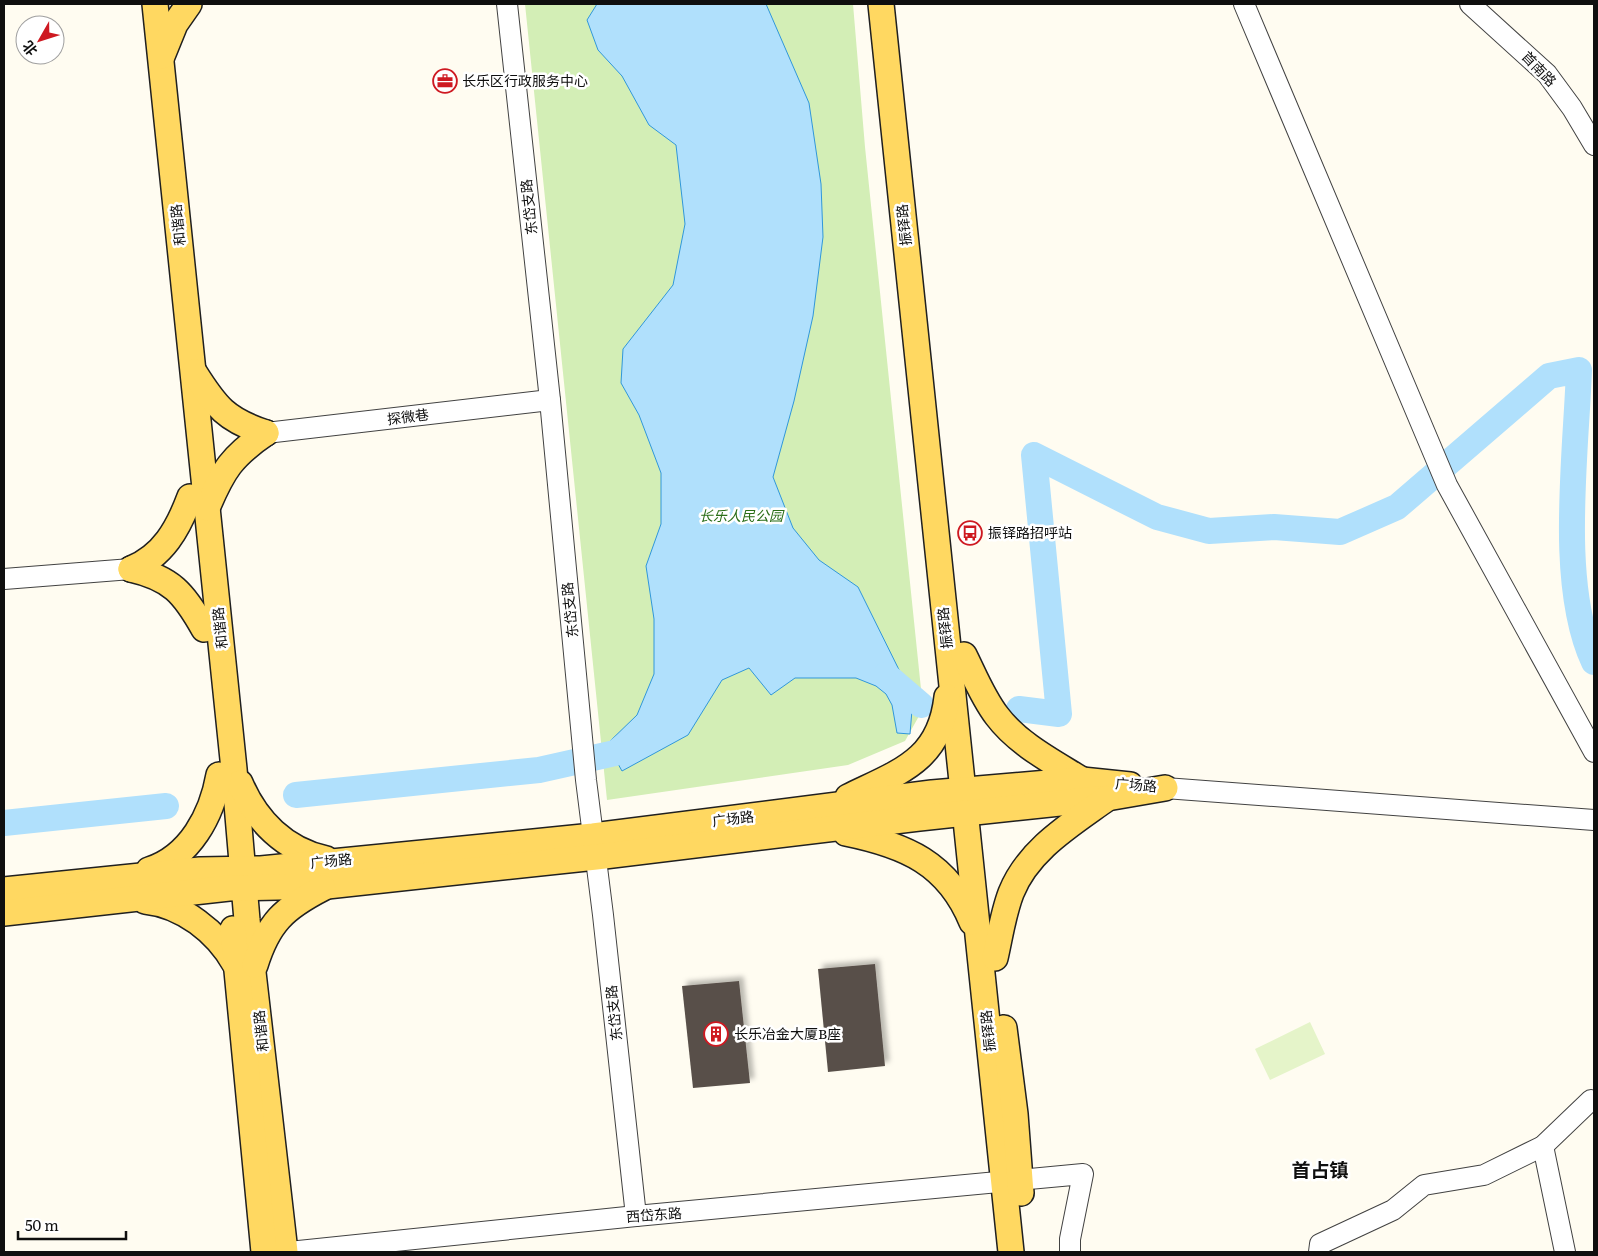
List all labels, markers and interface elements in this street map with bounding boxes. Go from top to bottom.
north arrow [15,15,65,65]
text: 北 [17,37,41,61]
street label: 首南路 [1518,46,1562,90]
office icon: 长乐区行政服务中心 [432,68,458,94]
place label: 长乐区行政服务中心 [462,70,588,90]
street label: 东岱支路 [515,178,541,236]
street label: 和谐路 [165,203,189,247]
street label: 振铎路 [891,203,915,247]
street label: 探微巷 [386,404,430,428]
park label: 长乐人民公园 [699,505,785,525]
bus stop icon: 振铎路招呼站 [957,520,983,546]
place label: 振铎路招呼站 [988,522,1072,542]
street label: 东岱支路 [556,581,582,639]
street label: 和谐路 [207,606,231,650]
street label: 振铎路 [932,606,956,650]
street label: 广场路 [1114,772,1158,796]
street label: 广场路 [711,806,755,830]
street label: 广场路 [309,848,353,872]
street label: 东岱支路 [600,984,626,1042]
street label: 和谐路 [248,1009,272,1053]
street label: 振铎路 [975,1009,999,1053]
building icon: 长乐冶金大厦B座 [703,1021,729,1047]
place label: 长乐冶金大厦B座 [734,1023,841,1043]
district label: 首占镇 [1291,1155,1349,1183]
street label: 西岱东路 [625,1202,683,1226]
scale bar [18,1208,125,1240]
text: 50 m [25,1213,59,1236]

